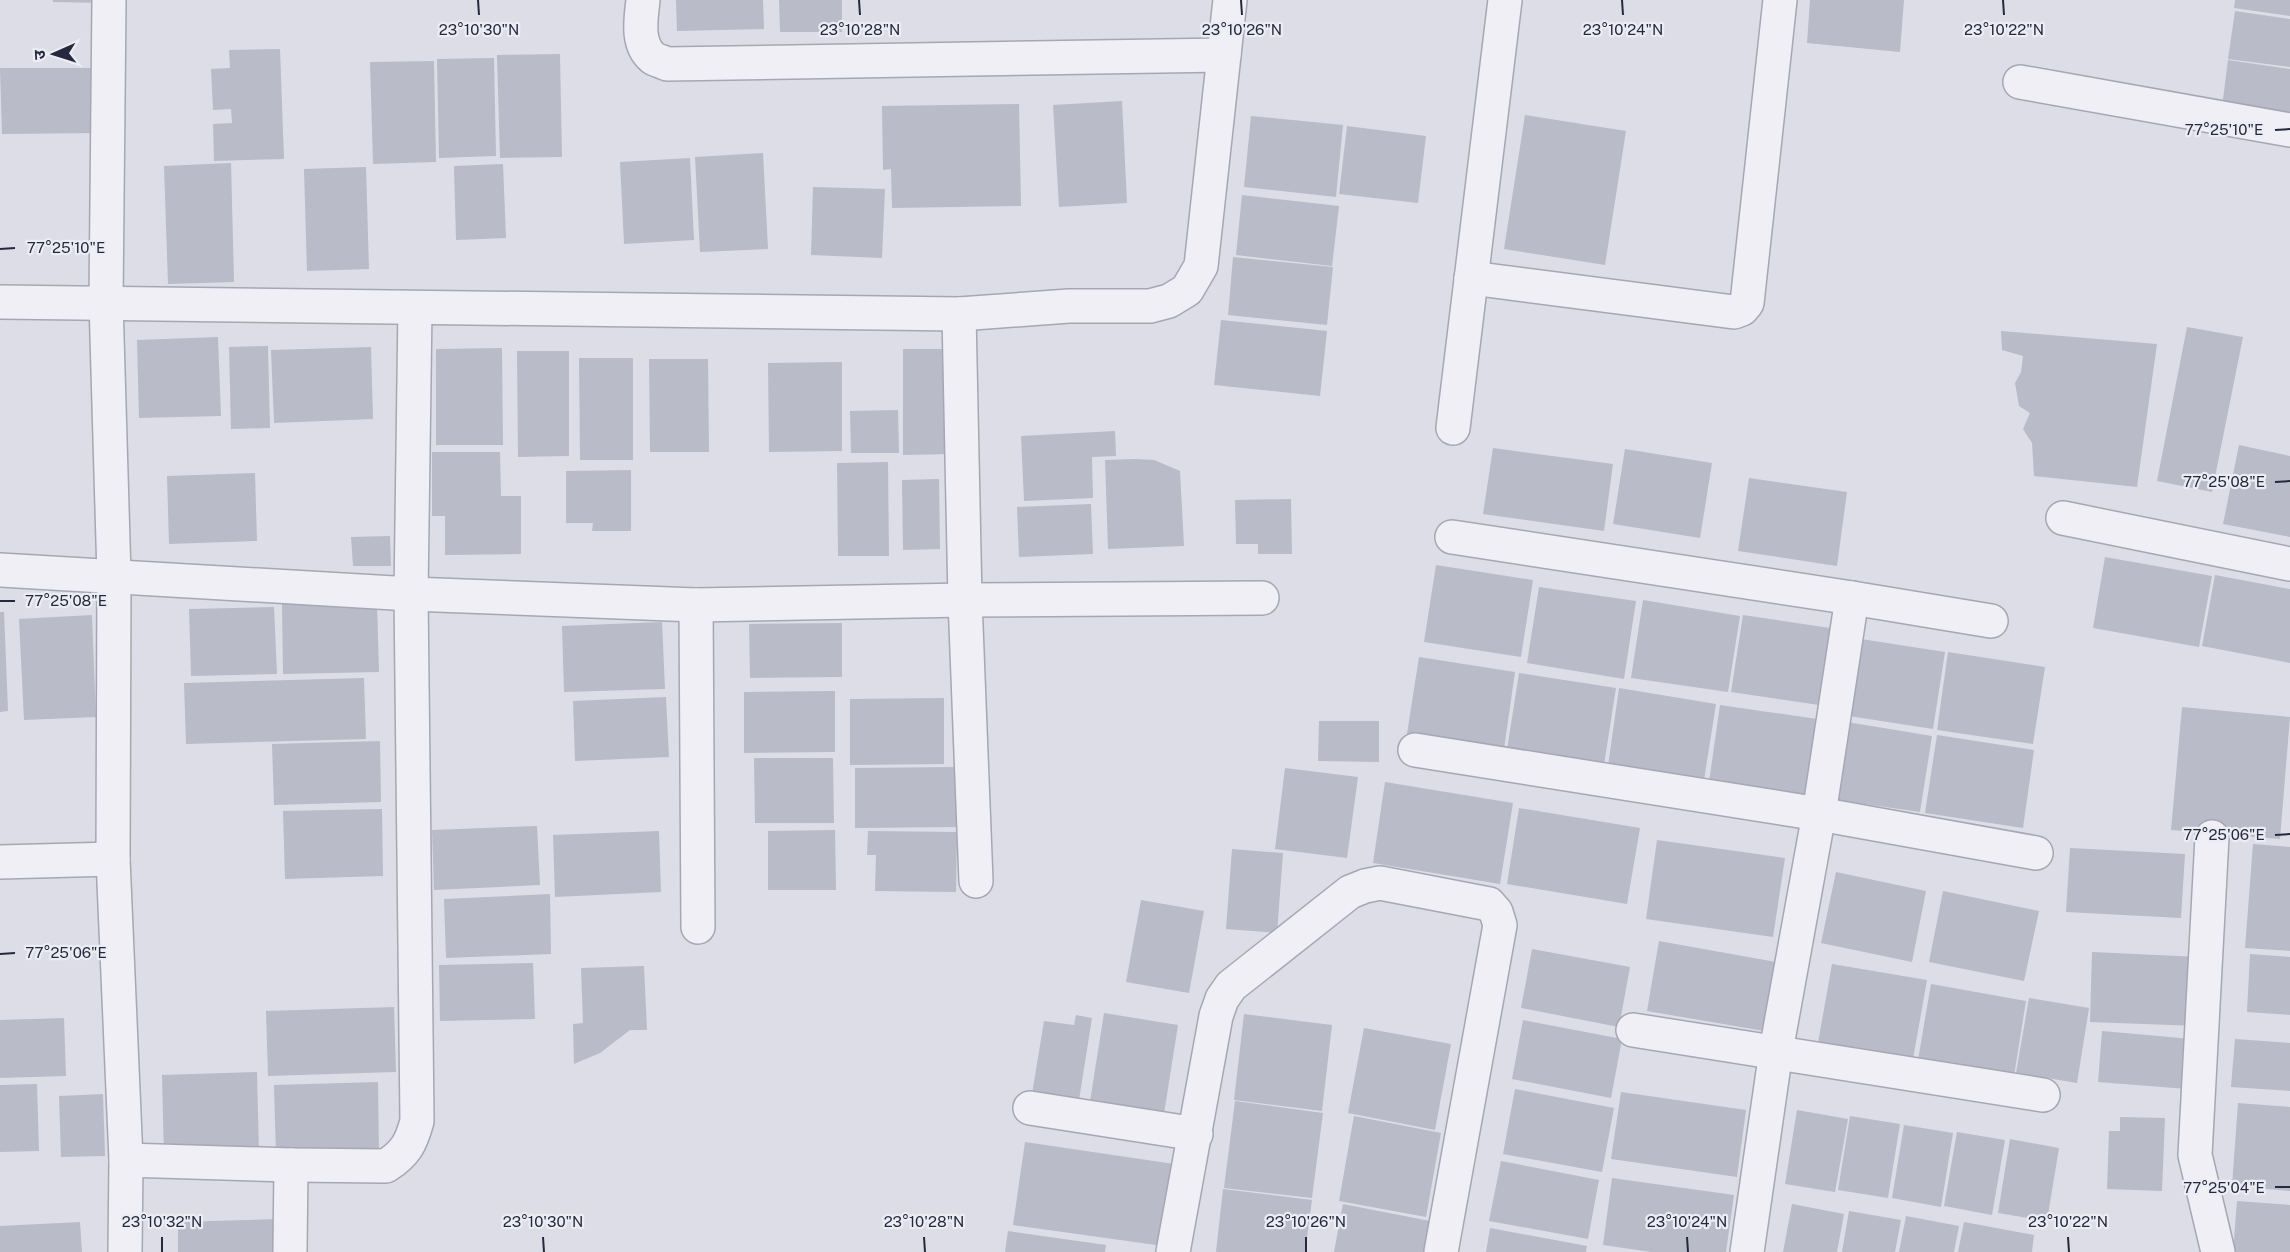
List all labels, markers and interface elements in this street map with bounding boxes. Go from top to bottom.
text: 23°10'30"N [439,21,519,38]
text: 23°10'28"N [820,21,900,38]
text: 23°10'26"N [1202,21,1282,38]
text: 23°10'24"N [1583,21,1663,38]
text: 23°10'22"N [1964,21,2044,38]
north arrow [24,24,84,84]
text: उ [30,49,49,60]
text: 77°25'10"E [2185,121,2263,138]
text: 77°25'10"E [27,239,105,256]
text: 77°25'08"E [2183,473,2265,490]
text: 77°25'08"E [25,592,107,609]
text: 77°25'06"E [2183,826,2265,843]
text: 77°25'06"E [25,944,107,961]
text: 77°25'04"E [2183,1179,2265,1196]
text: 23°10'32"N [122,1213,202,1230]
text: 23°10'30"N [503,1213,583,1230]
text: 23°10'28"N [884,1213,964,1230]
text: 23°10'26"N [1266,1213,1346,1230]
text: 23°10'24"N [1647,1213,1727,1230]
text: 23°10'22"N [2028,1213,2108,1230]

